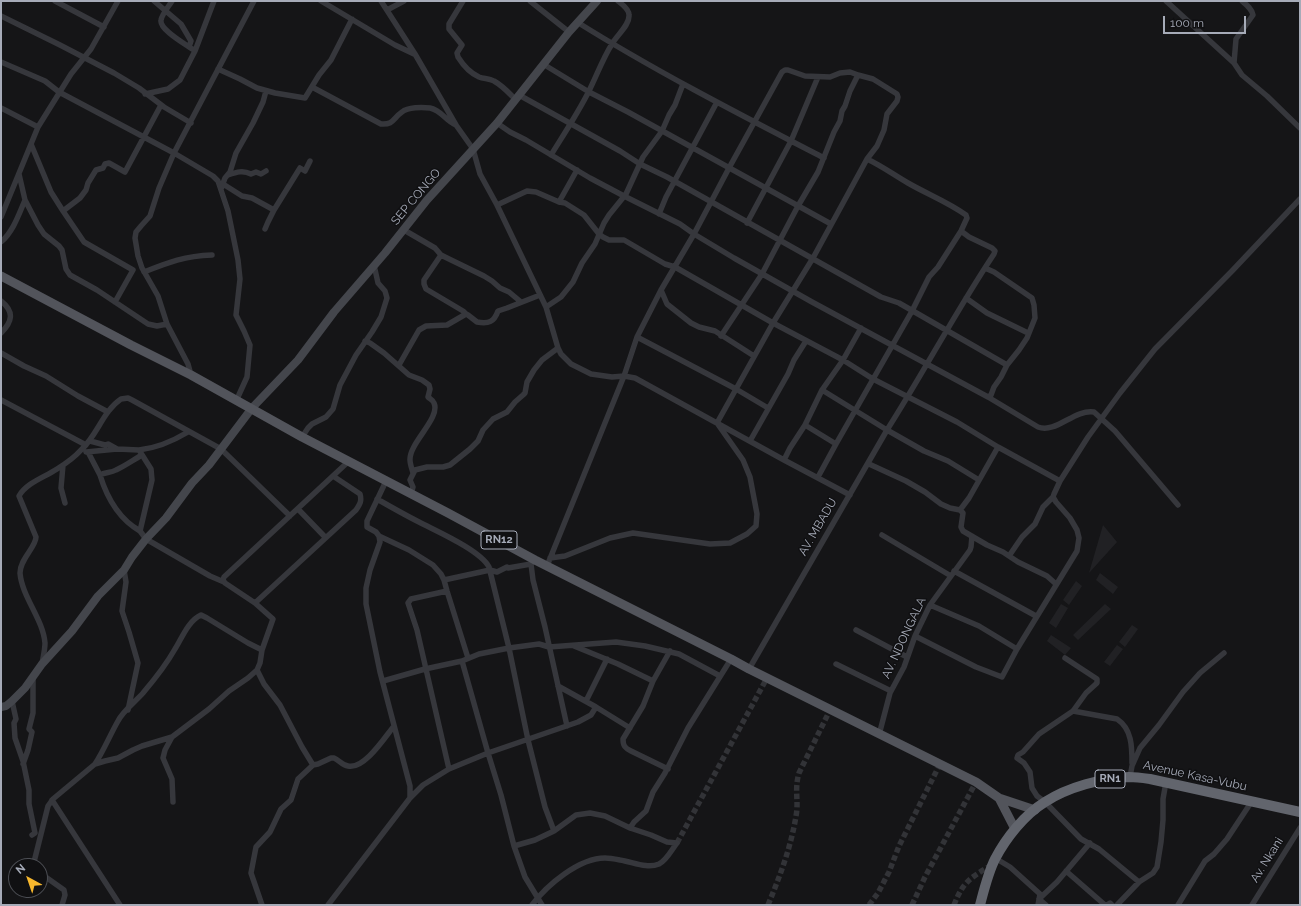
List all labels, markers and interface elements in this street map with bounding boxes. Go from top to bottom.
scale bar [1165,8,1248,34]
text: 100 m [1170,16,1204,30]
street label: SEP CONGO [388,166,444,228]
street label: AV. MBADU [796,496,840,558]
road number: RN12 [481,531,517,549]
street label: AV. NDONGALA [879,595,929,681]
street label: Avenue Kasa-Vubu [1142,758,1248,794]
road number: RN1 [1095,770,1125,788]
street label: Av. Nkani [1248,835,1286,885]
north arrow [8,858,48,898]
text: N [13,862,28,877]

